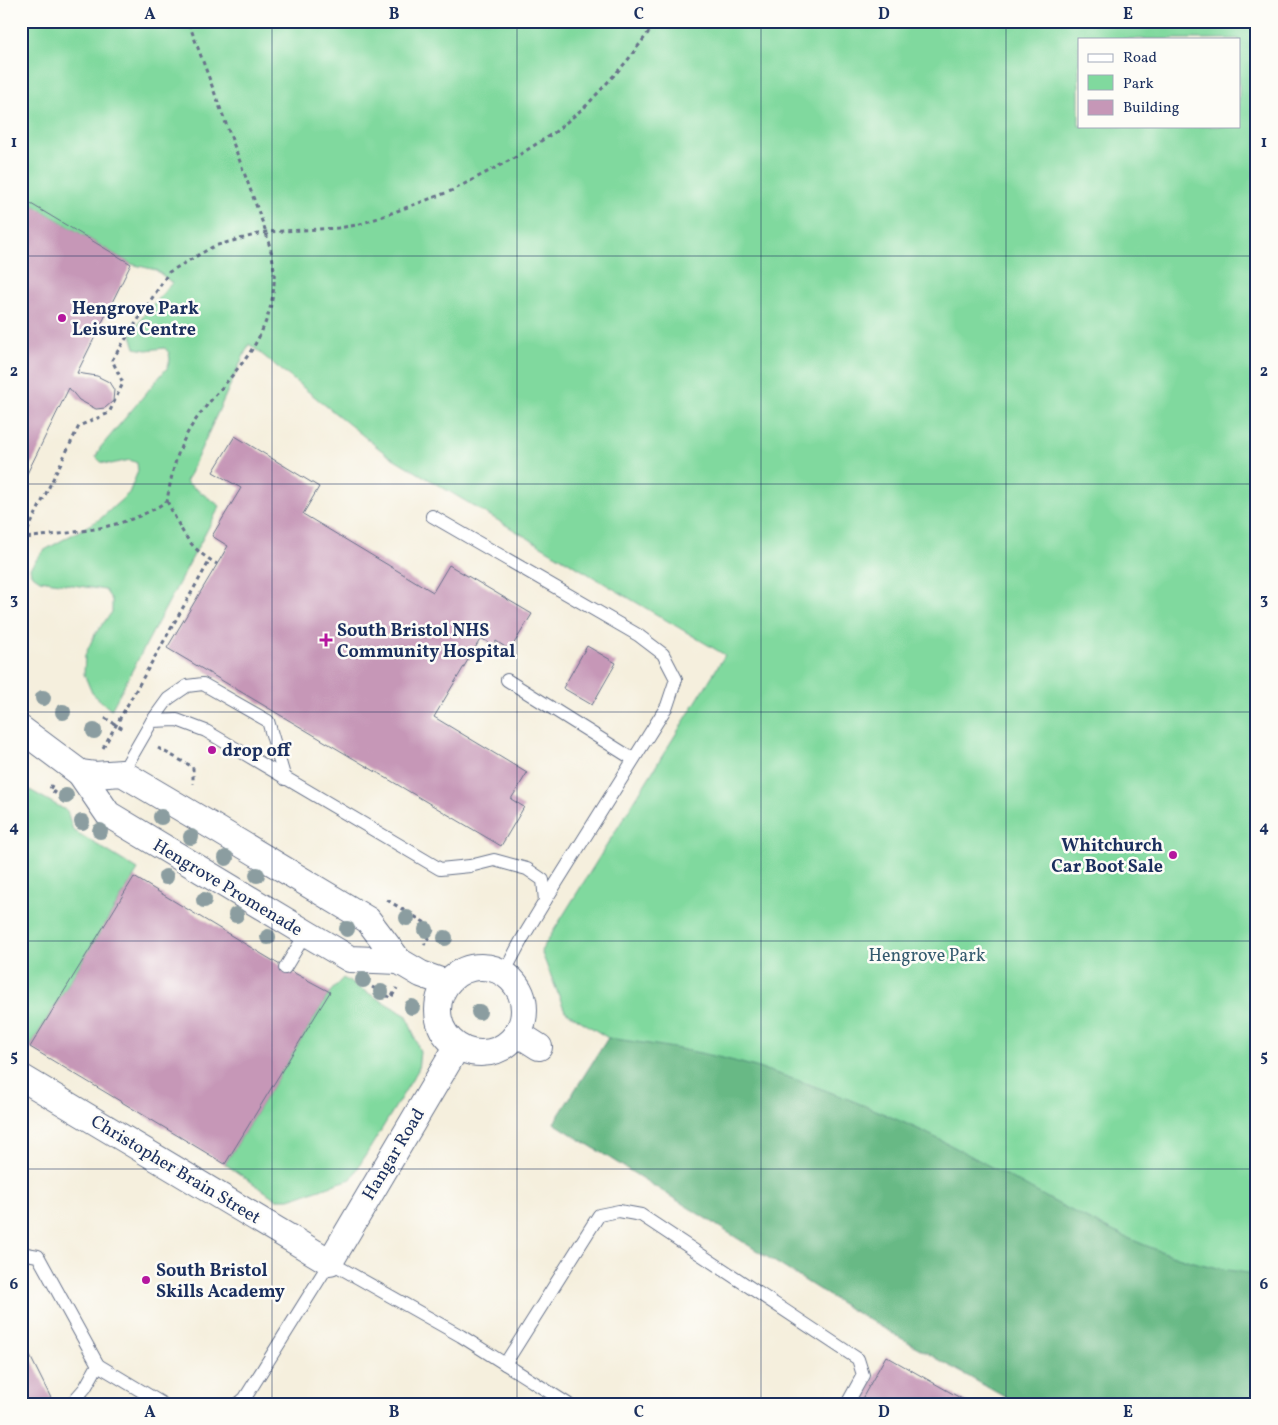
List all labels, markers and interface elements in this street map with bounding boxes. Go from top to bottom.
text: A [144,4,156,26]
text: B [389,4,400,26]
text: C [634,4,644,26]
text: D [878,4,890,26]
text: E [1123,4,1133,26]
legend [1078,38,1240,128]
text: Road [1123,48,1157,69]
text: Park [1123,74,1154,95]
text: Building [1123,98,1180,119]
text: 1 [11,132,17,154]
text: 1 [1261,132,1267,154]
place label: Hengrove Park Leisure Centre [72,297,199,343]
marker: Hengrove Park Leisure Centre [56,312,68,324]
text: 2 [10,361,18,383]
text: 2 [1260,361,1268,383]
text: 3 [10,589,18,611]
text: 3 [1260,589,1268,611]
place label: South Bristol NHS Community Hospital [337,619,516,665]
marker: South Bristol NHS Community Hospital [319,633,333,647]
place label: drop off [222,739,292,764]
marker: drop off [206,744,218,756]
text: 4 [9,817,19,839]
text: 4 [1259,817,1269,839]
street label: Hengrove Promenade [148,834,307,943]
place label: Whitchurch Car Boot Sale [1051,834,1163,880]
marker: Whitchurch Car Boot Sale [1167,849,1179,861]
park label: Hengrove Park [868,944,986,969]
text: 5 [10,1046,18,1068]
text: 5 [1260,1046,1268,1068]
street label: Hangar Road [357,1104,432,1205]
street label: Christopher Brain Street [86,1110,265,1231]
place label: South Bristol Skills Academy [156,1259,285,1305]
text: 6 [10,1274,19,1296]
marker: South Bristol Skills Academy [140,1274,152,1286]
text: 6 [1260,1274,1269,1296]
text: A [144,1402,156,1424]
text: B [389,1402,400,1424]
text: C [634,1402,644,1424]
text: D [878,1402,890,1424]
text: E [1123,1402,1133,1424]

